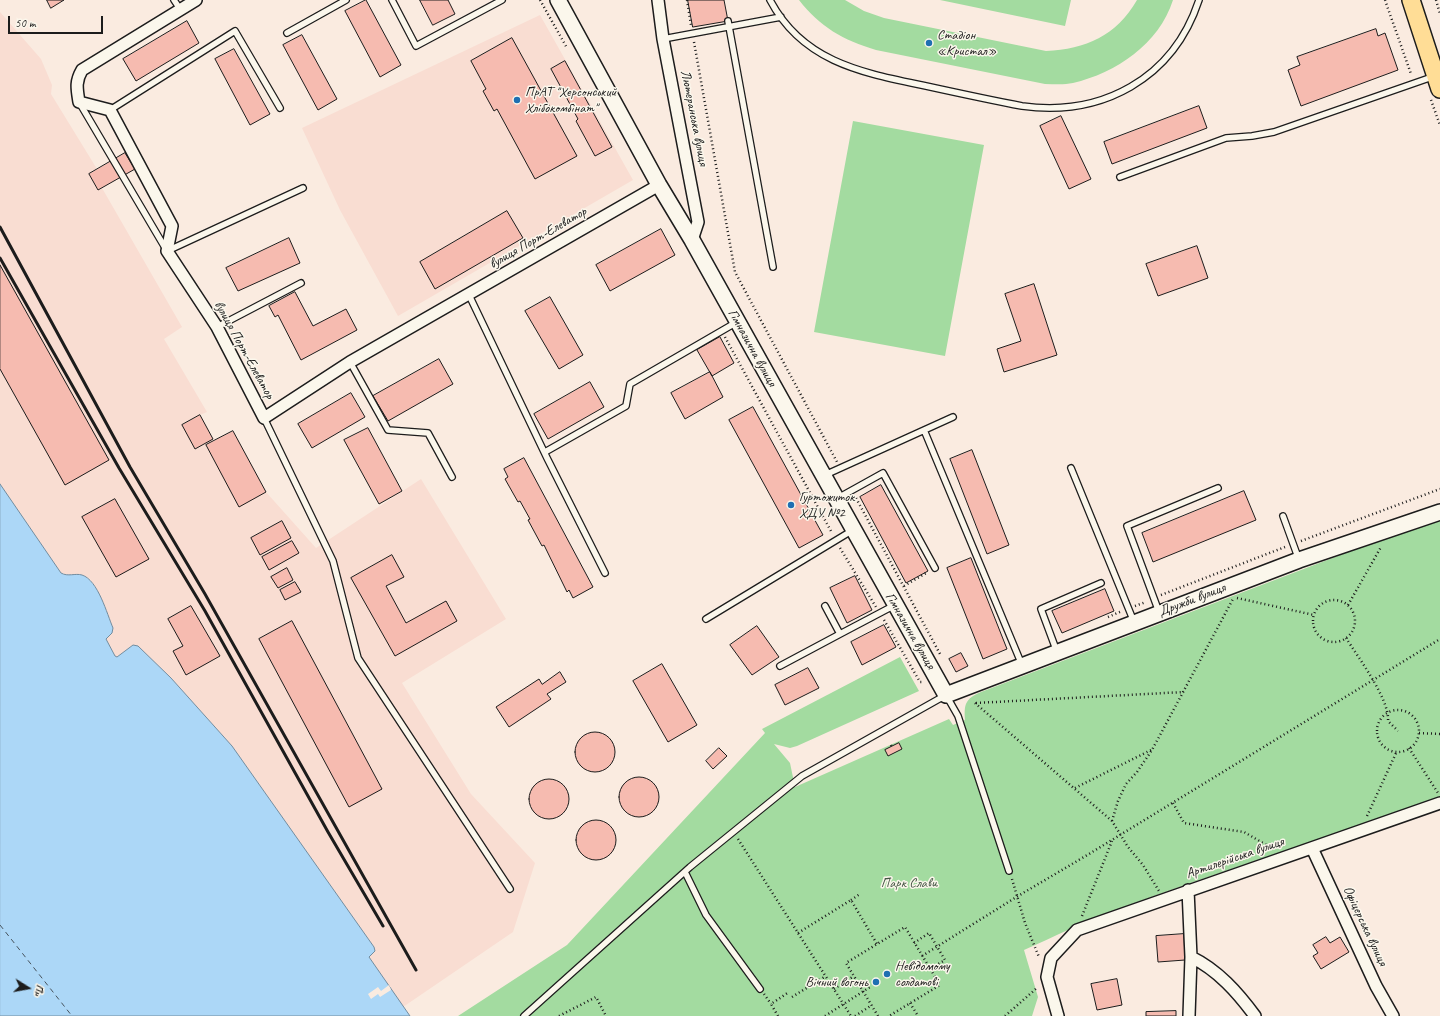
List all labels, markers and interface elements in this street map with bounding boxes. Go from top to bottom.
scale bar [10,8,105,34]
text: 50 m [15,15,35,31]
place label: Стадіон «Кристал» [937,27,997,60]
marker: Стадіон «Кристал» [924,38,934,48]
street label: Лютеранська вулиця [676,69,712,167]
place label: ПрАТ "Херсонський Хлібокомбінат" [525,84,616,116]
marker: ПрАТ "Херсонський Хлібокомбінат" [512,95,522,105]
street label: вулиця Порт-Елеватор [486,203,590,273]
street label: вулиця Порт-Елеватор [210,298,278,402]
street label: Гімназична вулиця [724,306,780,390]
place label: Гуртожиток ХДУ №2 [799,489,854,522]
marker: Гуртожиток ХДУ №2 [786,500,796,510]
street label: Дружби вулиця [1156,580,1228,620]
street label: Гімназична вулиця [881,590,939,672]
street label: Артилерійська вулиця [1184,833,1286,883]
park label: Парк Слави [881,875,937,891]
street label: Офіцерська вулиця [1339,883,1391,969]
place label: Невідомому солдатові [895,958,950,990]
north arrow [8,968,48,1008]
marker: Невідомому солдатові [882,969,892,979]
place label: Вічний вогонь [805,974,868,990]
marker: Вічний вогонь [871,977,881,987]
text: Пн [32,983,48,997]

